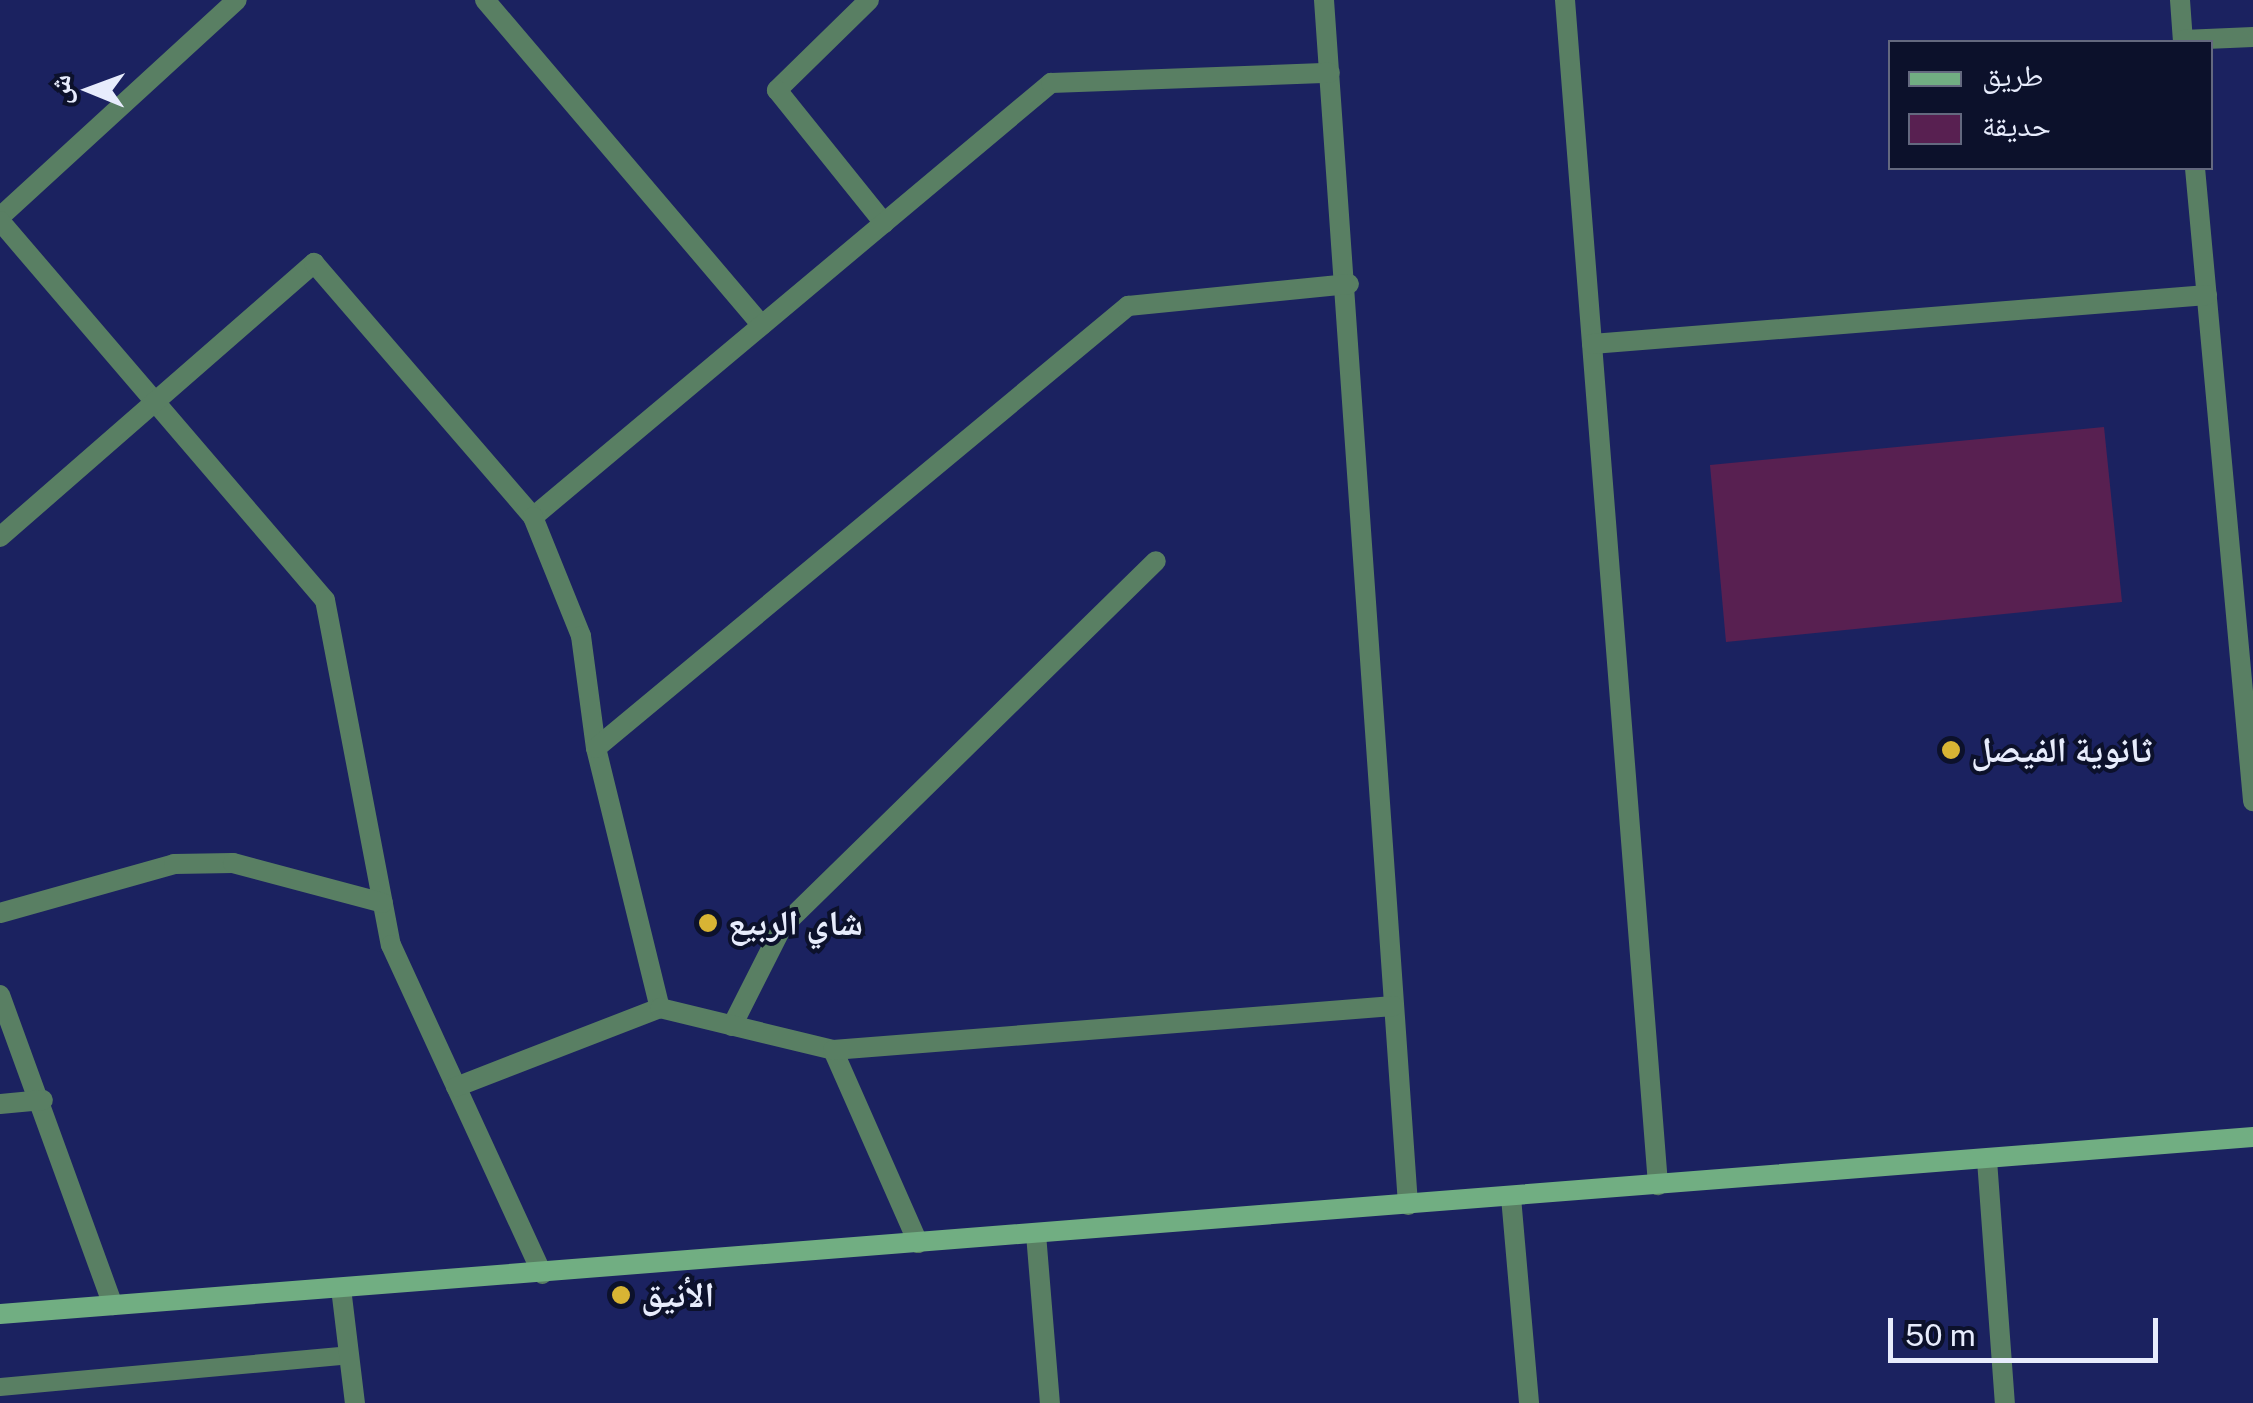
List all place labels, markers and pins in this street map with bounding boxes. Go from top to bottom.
place label: ثانوية الفيصل [1971,729,2152,771]
marker: ثانوية الفيصل [1940,739,1962,761]
place label: شاي الربيع [728,902,863,944]
marker: شاي الربيع [697,912,719,934]
place label: الأنيق [641,1274,714,1316]
marker: الأنيق [610,1284,632,1306]

